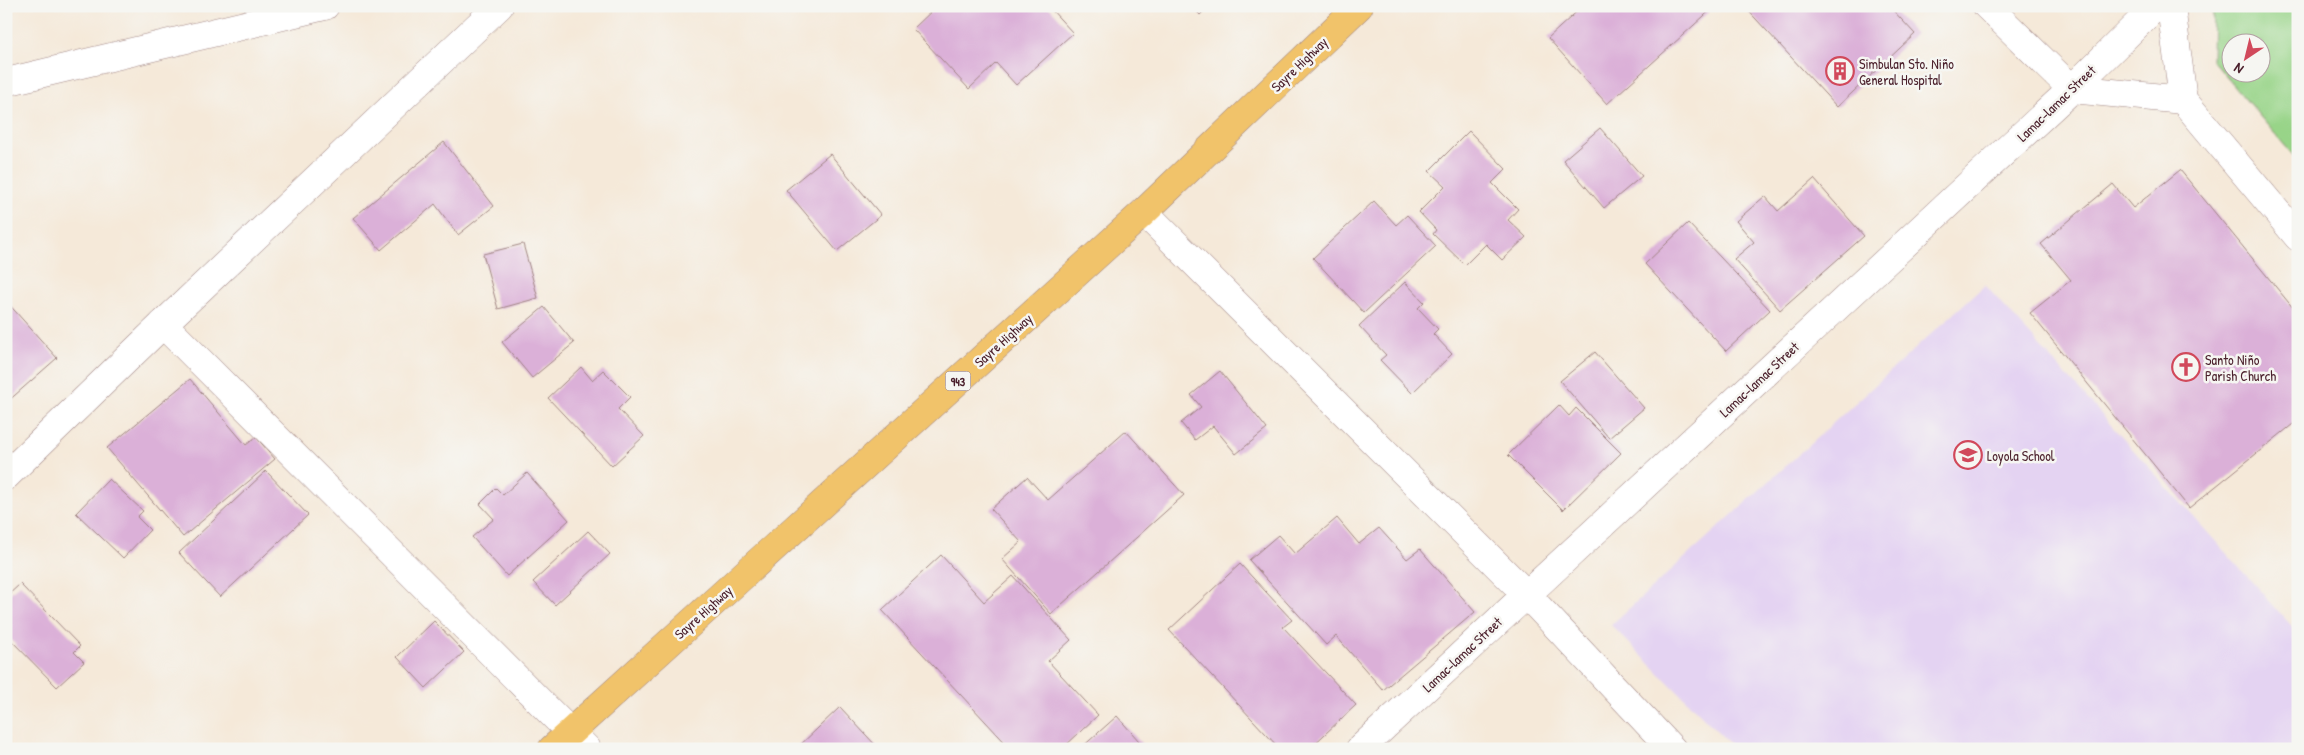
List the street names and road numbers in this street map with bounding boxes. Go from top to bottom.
street label: Sayre Highway [1267,32,1332,96]
street label: Lamac-lamac Street [2013,61,2100,145]
street label: Sayre Highway [970,309,1037,372]
street label: Lamac-lamac Street [1715,337,1803,421]
road number: 943 [946,372,970,391]
street label: Sayre Highway [670,581,737,644]
street label: Lamac-lamac Street [1418,612,1506,696]

